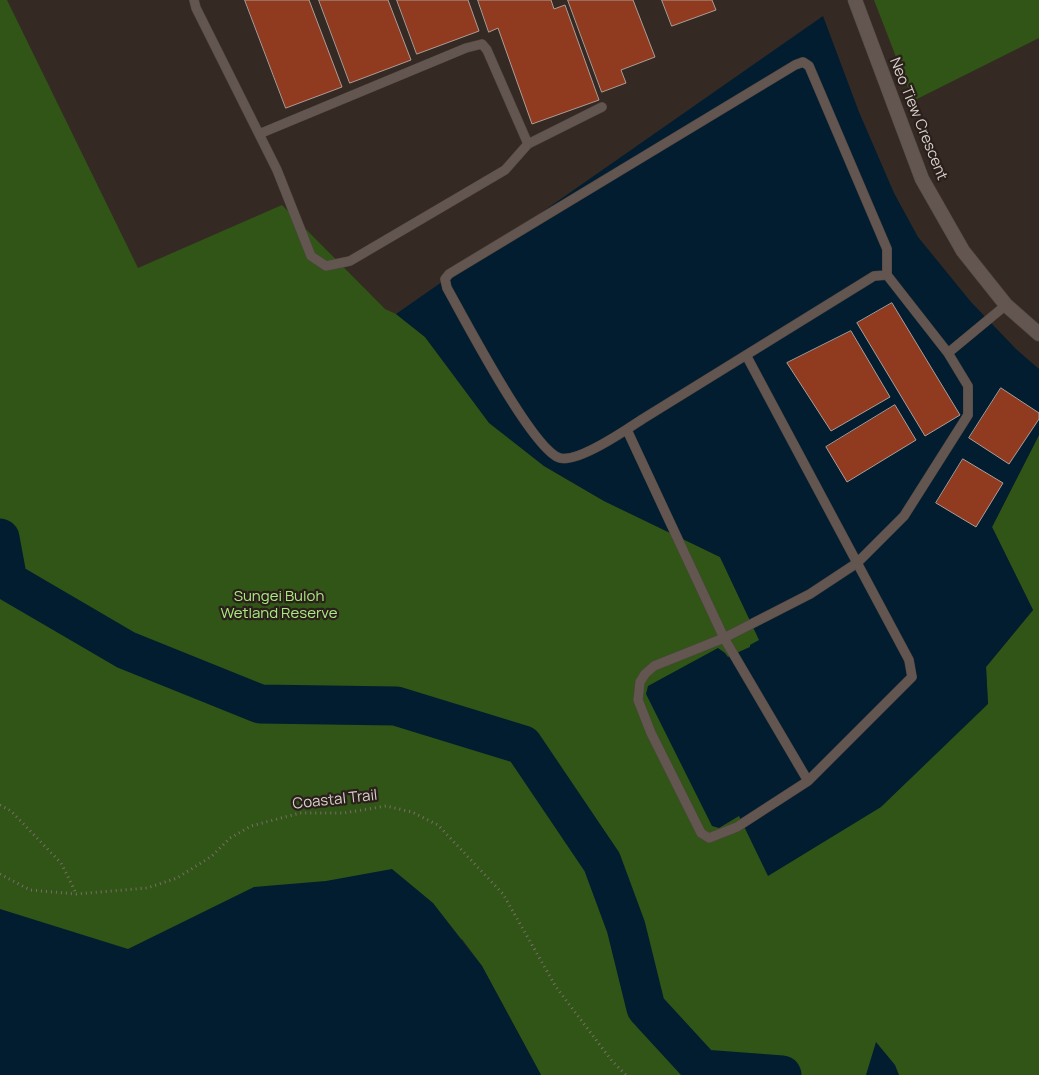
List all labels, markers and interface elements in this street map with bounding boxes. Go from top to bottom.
street label: Neo Tiew Crescent [885,55,951,183]
park label: Sungei Buloh Wetland Reserve [221,588,337,623]
street label: Coastal Trail [292,787,378,813]

